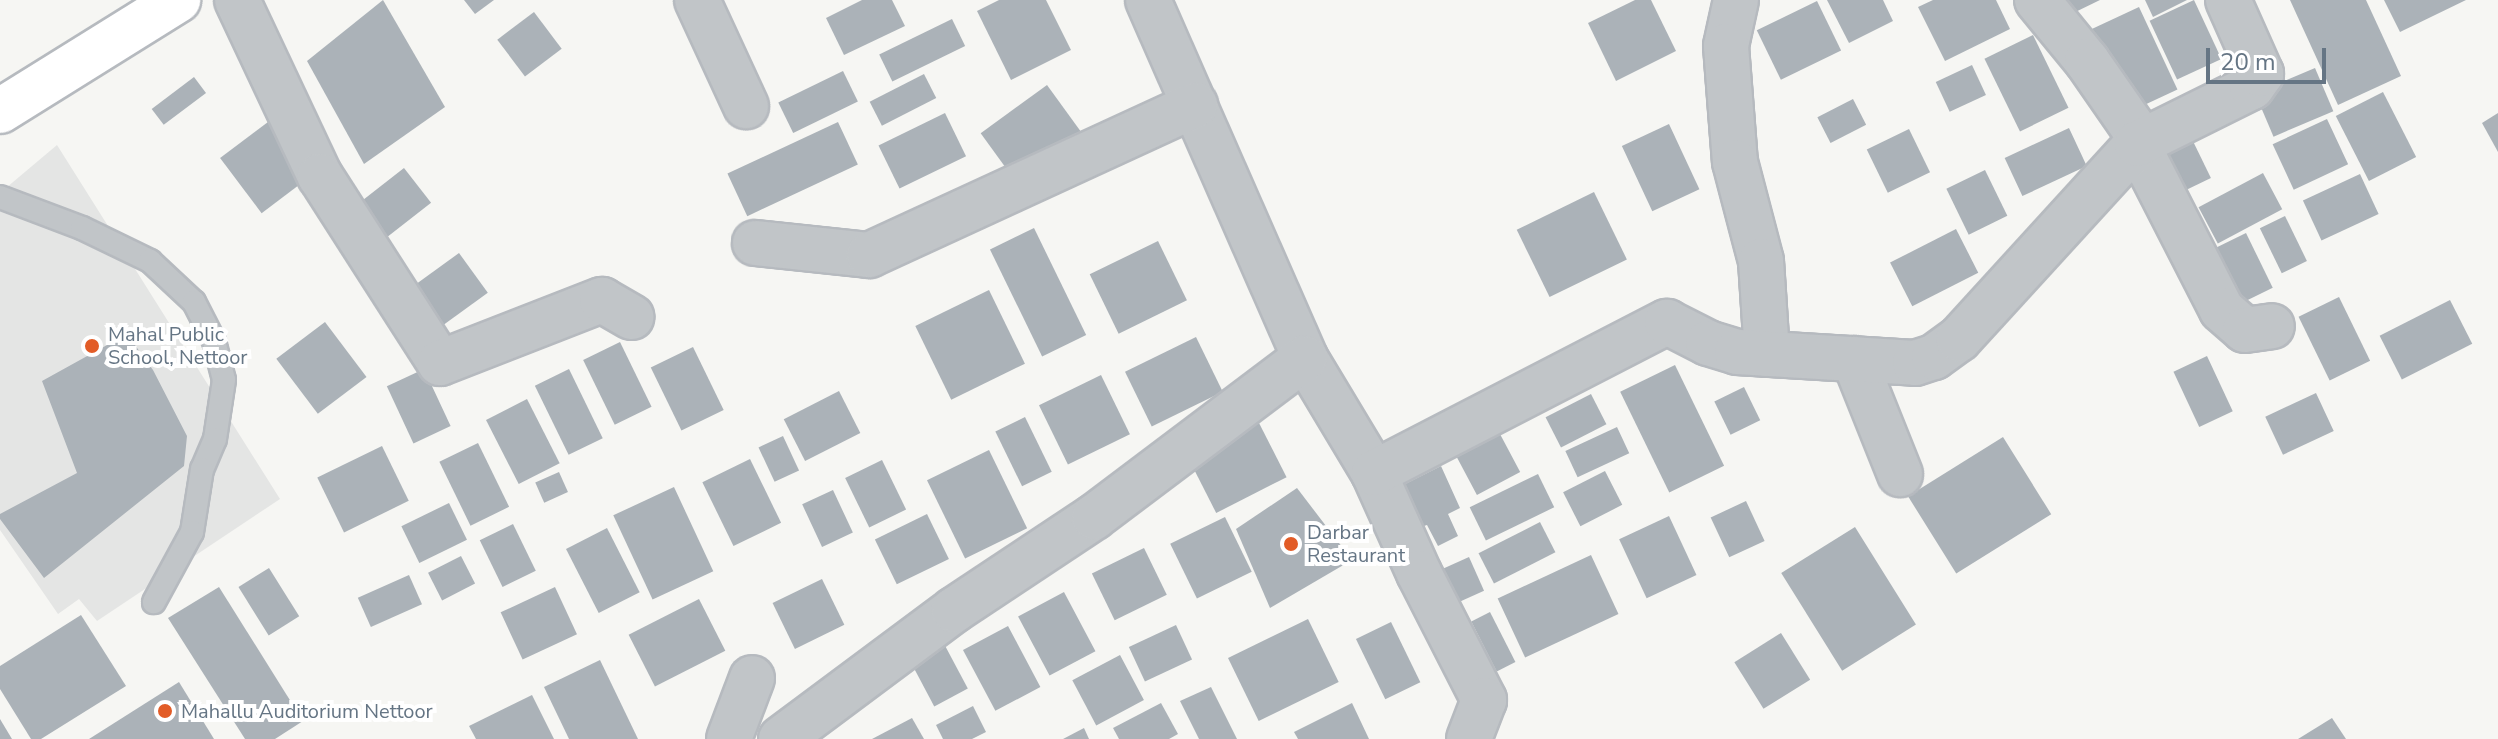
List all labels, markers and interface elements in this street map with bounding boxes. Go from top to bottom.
scale bar [2210,32,2330,82]
text: 20 m [2220,46,2276,78]
place label: Mahal Public School, Nettoor [108,322,247,369]
marker: Mahal Public School, Nettoor [83,337,101,355]
place label: Darbar Restaurant [1307,520,1405,567]
marker: Darbar Restaurant [1282,535,1300,553]
place label: Mahallu Auditorium Nettoor [181,699,433,723]
marker: Mahallu Auditorium Nettoor [156,702,174,720]

